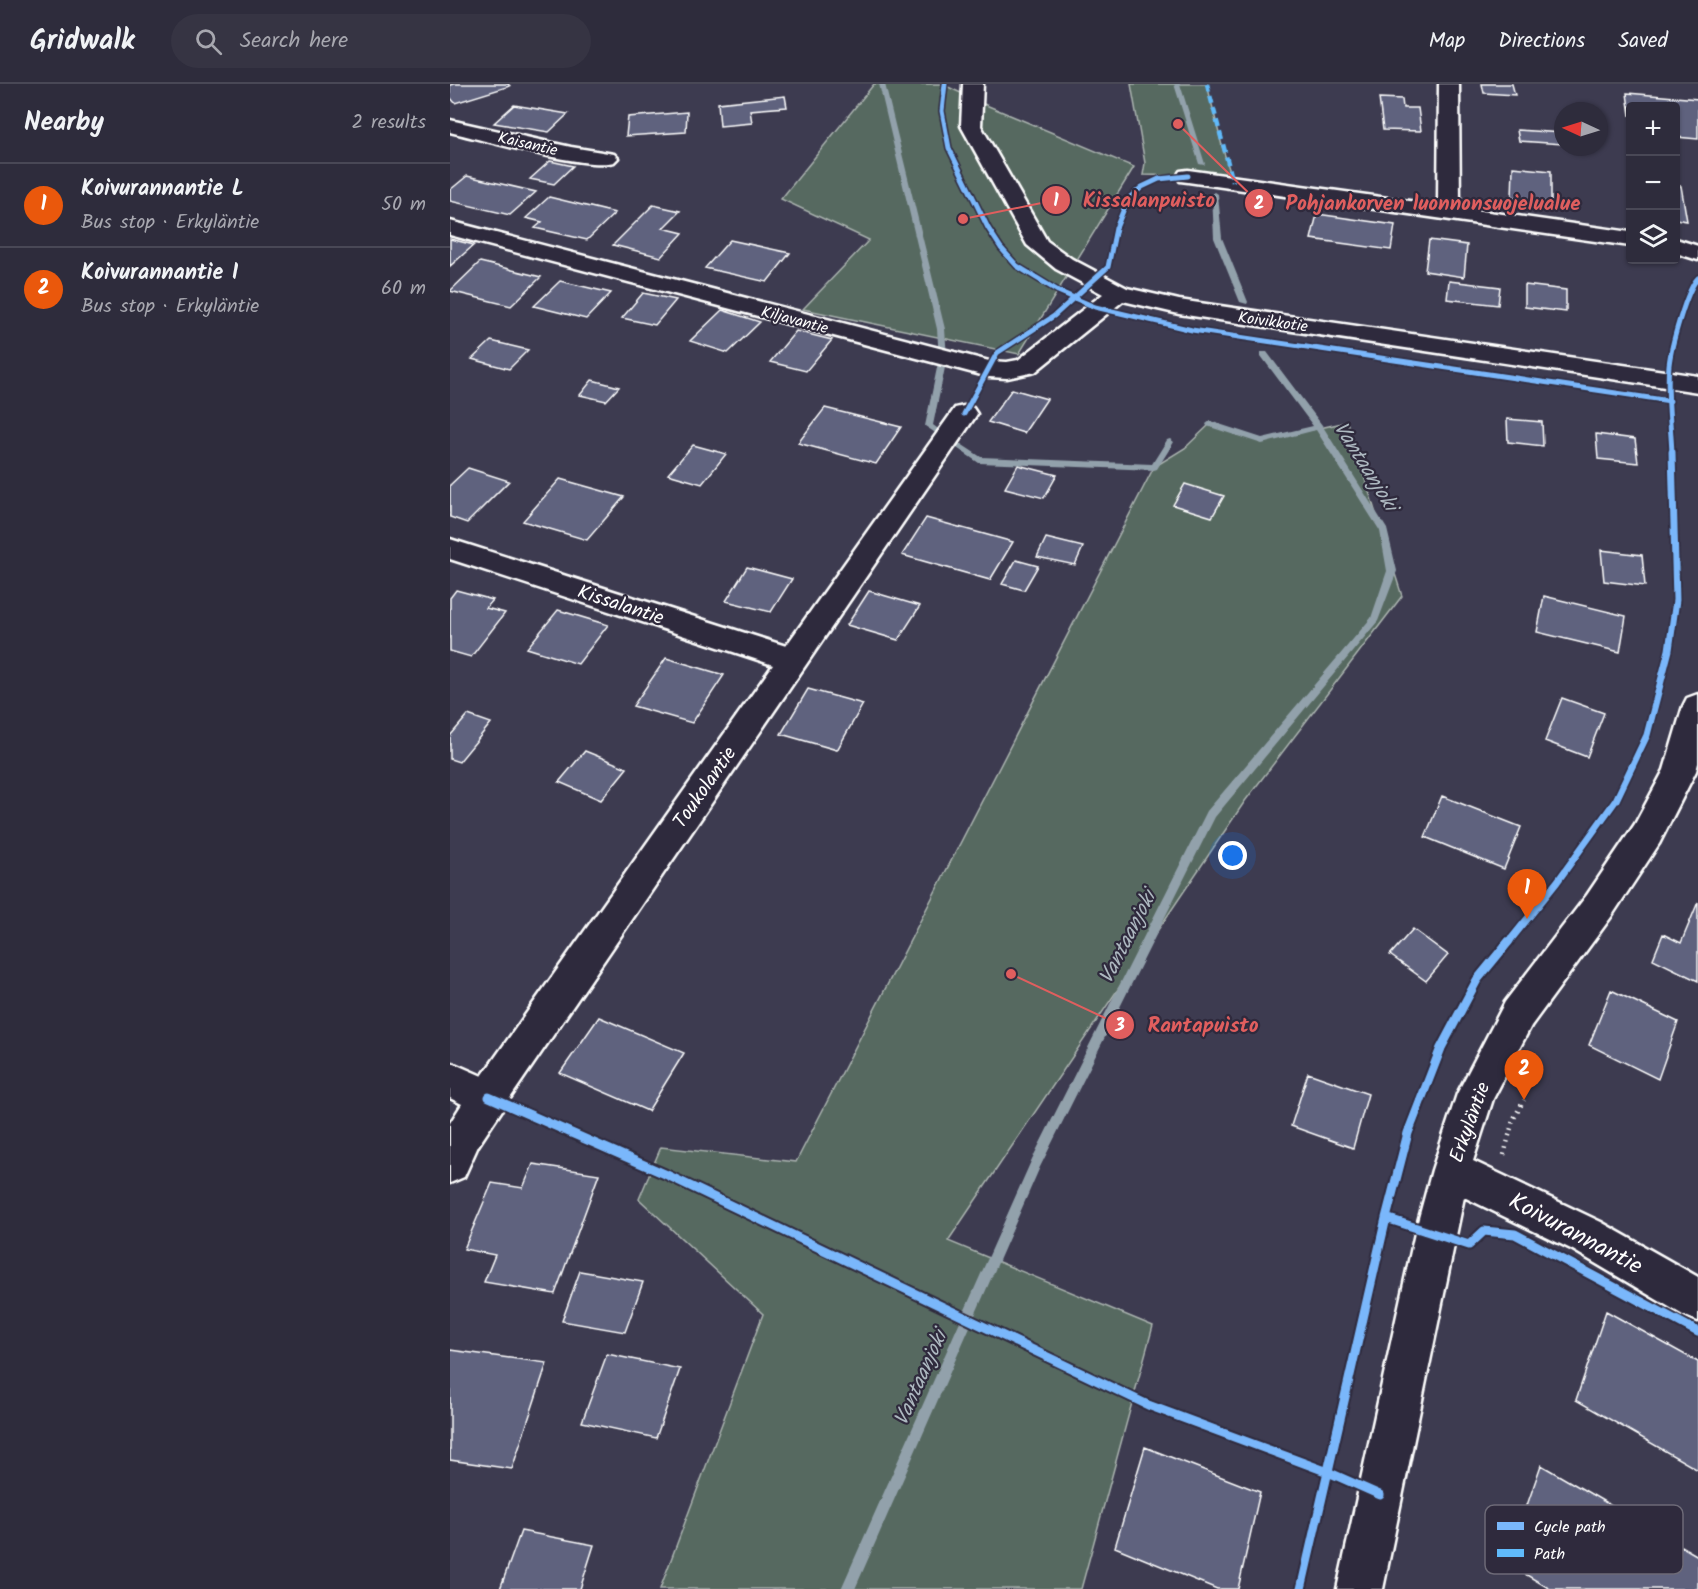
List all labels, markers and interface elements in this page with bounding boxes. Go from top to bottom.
search box [171,14,591,68]
text: Gridwalk [30,19,135,64]
text: Search here [240,24,348,59]
icon: search [192,25,225,58]
text: Map [1429,25,1465,58]
text: Directions [1498,25,1585,58]
text: Saved [1618,25,1668,58]
text: Nearby [24,102,104,144]
north arrow [1554,102,1608,156]
map controls [1626,102,1680,264]
button: + [1626,102,1680,156]
text: 2 results [351,107,426,139]
street label: Kaisantie [495,125,560,163]
button: − [1626,156,1680,210]
text: Koivurannantie L [81,172,244,207]
callout: Kissalanpuisto [1041,180,1227,219]
callout: Pohjankorven luonnonsuojelualue [1244,184,1593,223]
text: Kissalanpuisto [1083,185,1216,218]
text: 1 [1053,187,1059,216]
text: Pohjankorven luonnonsuojelualue [1286,188,1580,221]
text: 1 [40,189,47,221]
text: 50 m [381,189,426,221]
text: 2 [1254,190,1264,219]
text: Bus stop · Erkyläntie [81,207,259,239]
button: layers [1626,210,1680,264]
text: Koivurannantie I [81,256,239,291]
text: 2 [38,273,49,305]
text: 60 m [381,273,426,305]
text: Bus stop · Erkyläntie [81,291,259,323]
street label: Kiljavantie [758,299,831,341]
street label: Koivikkotie [1236,305,1309,340]
water label: Vantaanjoki [1324,415,1408,522]
street label: Kissalantie [573,577,668,635]
street label: Toukolantie [665,740,746,836]
your location [1218,841,1247,870]
pin: 1 [1508,870,1546,919]
water label: Vantaanjoki [1091,882,1168,990]
callout: Rantapuisto [1105,1005,1270,1044]
text: Rantapuisto [1148,1010,1259,1043]
text: 3 [1114,1012,1125,1041]
pin: 2 [1504,1050,1544,1100]
street label: Erkyläntie [1442,1078,1500,1167]
street label: Koivurannantie [1501,1183,1650,1286]
water label: Vantaanjoki [886,1322,959,1431]
legend [1485,1505,1683,1574]
text: Cycle path [1534,1515,1606,1540]
text: Path [1534,1542,1565,1567]

